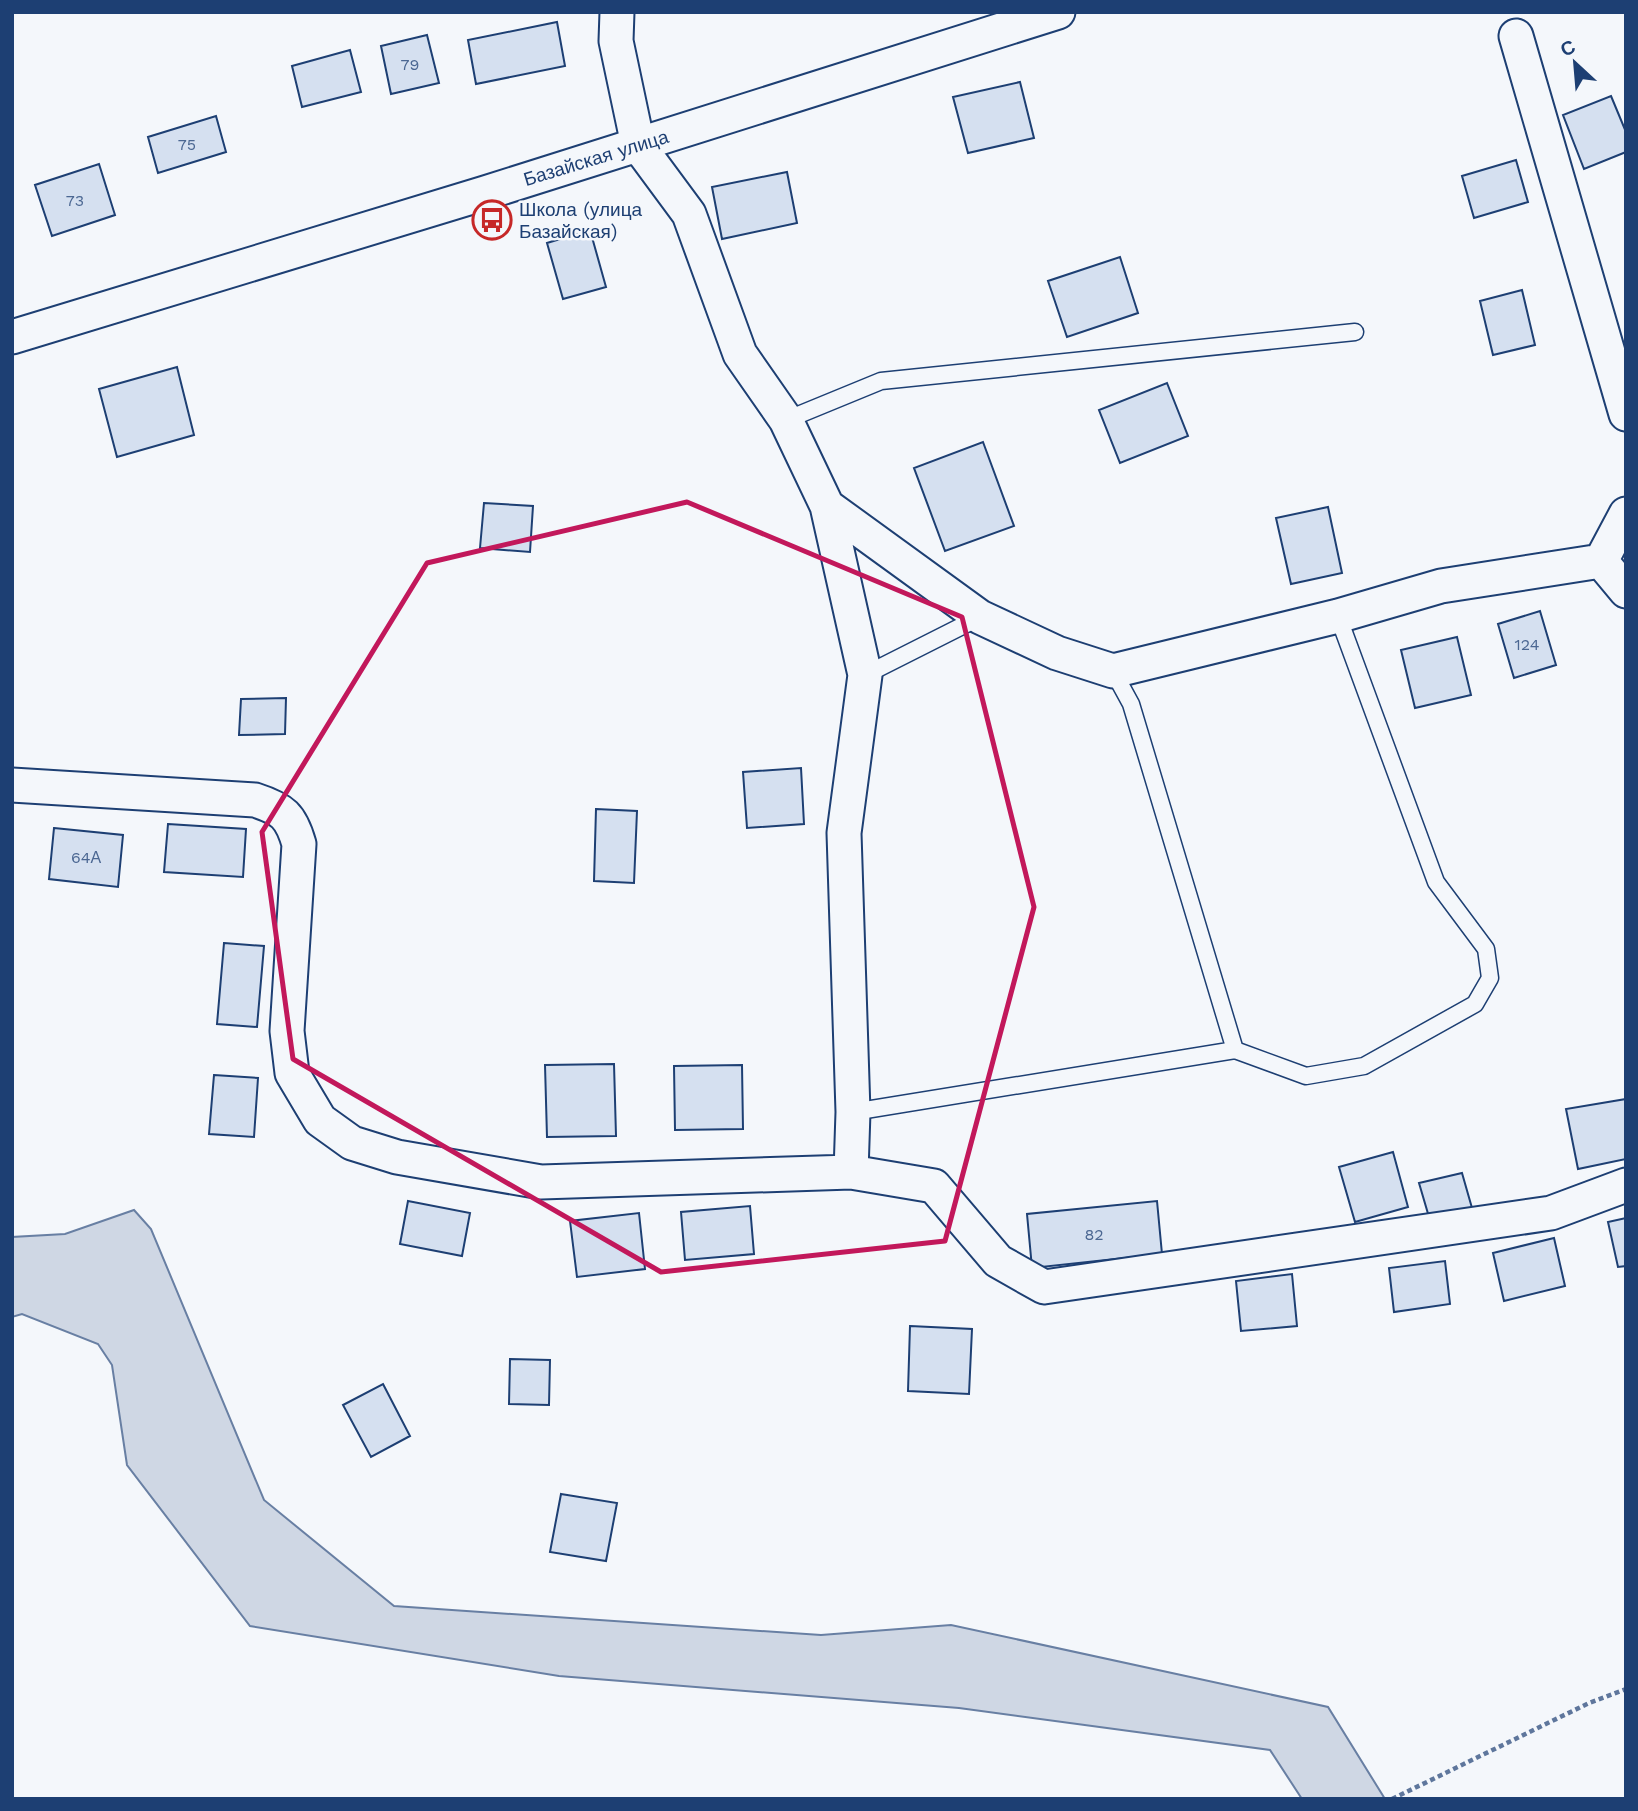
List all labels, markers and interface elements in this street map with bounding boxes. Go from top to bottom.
north arrow [1540,28,1610,98]
text: С [1557,35,1579,62]
house number: 79 [401,55,419,74]
street label: Базайская улица [521,125,672,191]
house number: 75 [178,135,196,154]
house number: 73 [66,191,84,210]
place label: Школа (улица Базайская) [519,198,643,243]
bus stop icon: Школа (улица Базайская) [471,199,513,241]
house number: 124 [1515,635,1540,654]
house number: 64А [71,848,101,867]
house number: 82 [1084,1225,1104,1244]

